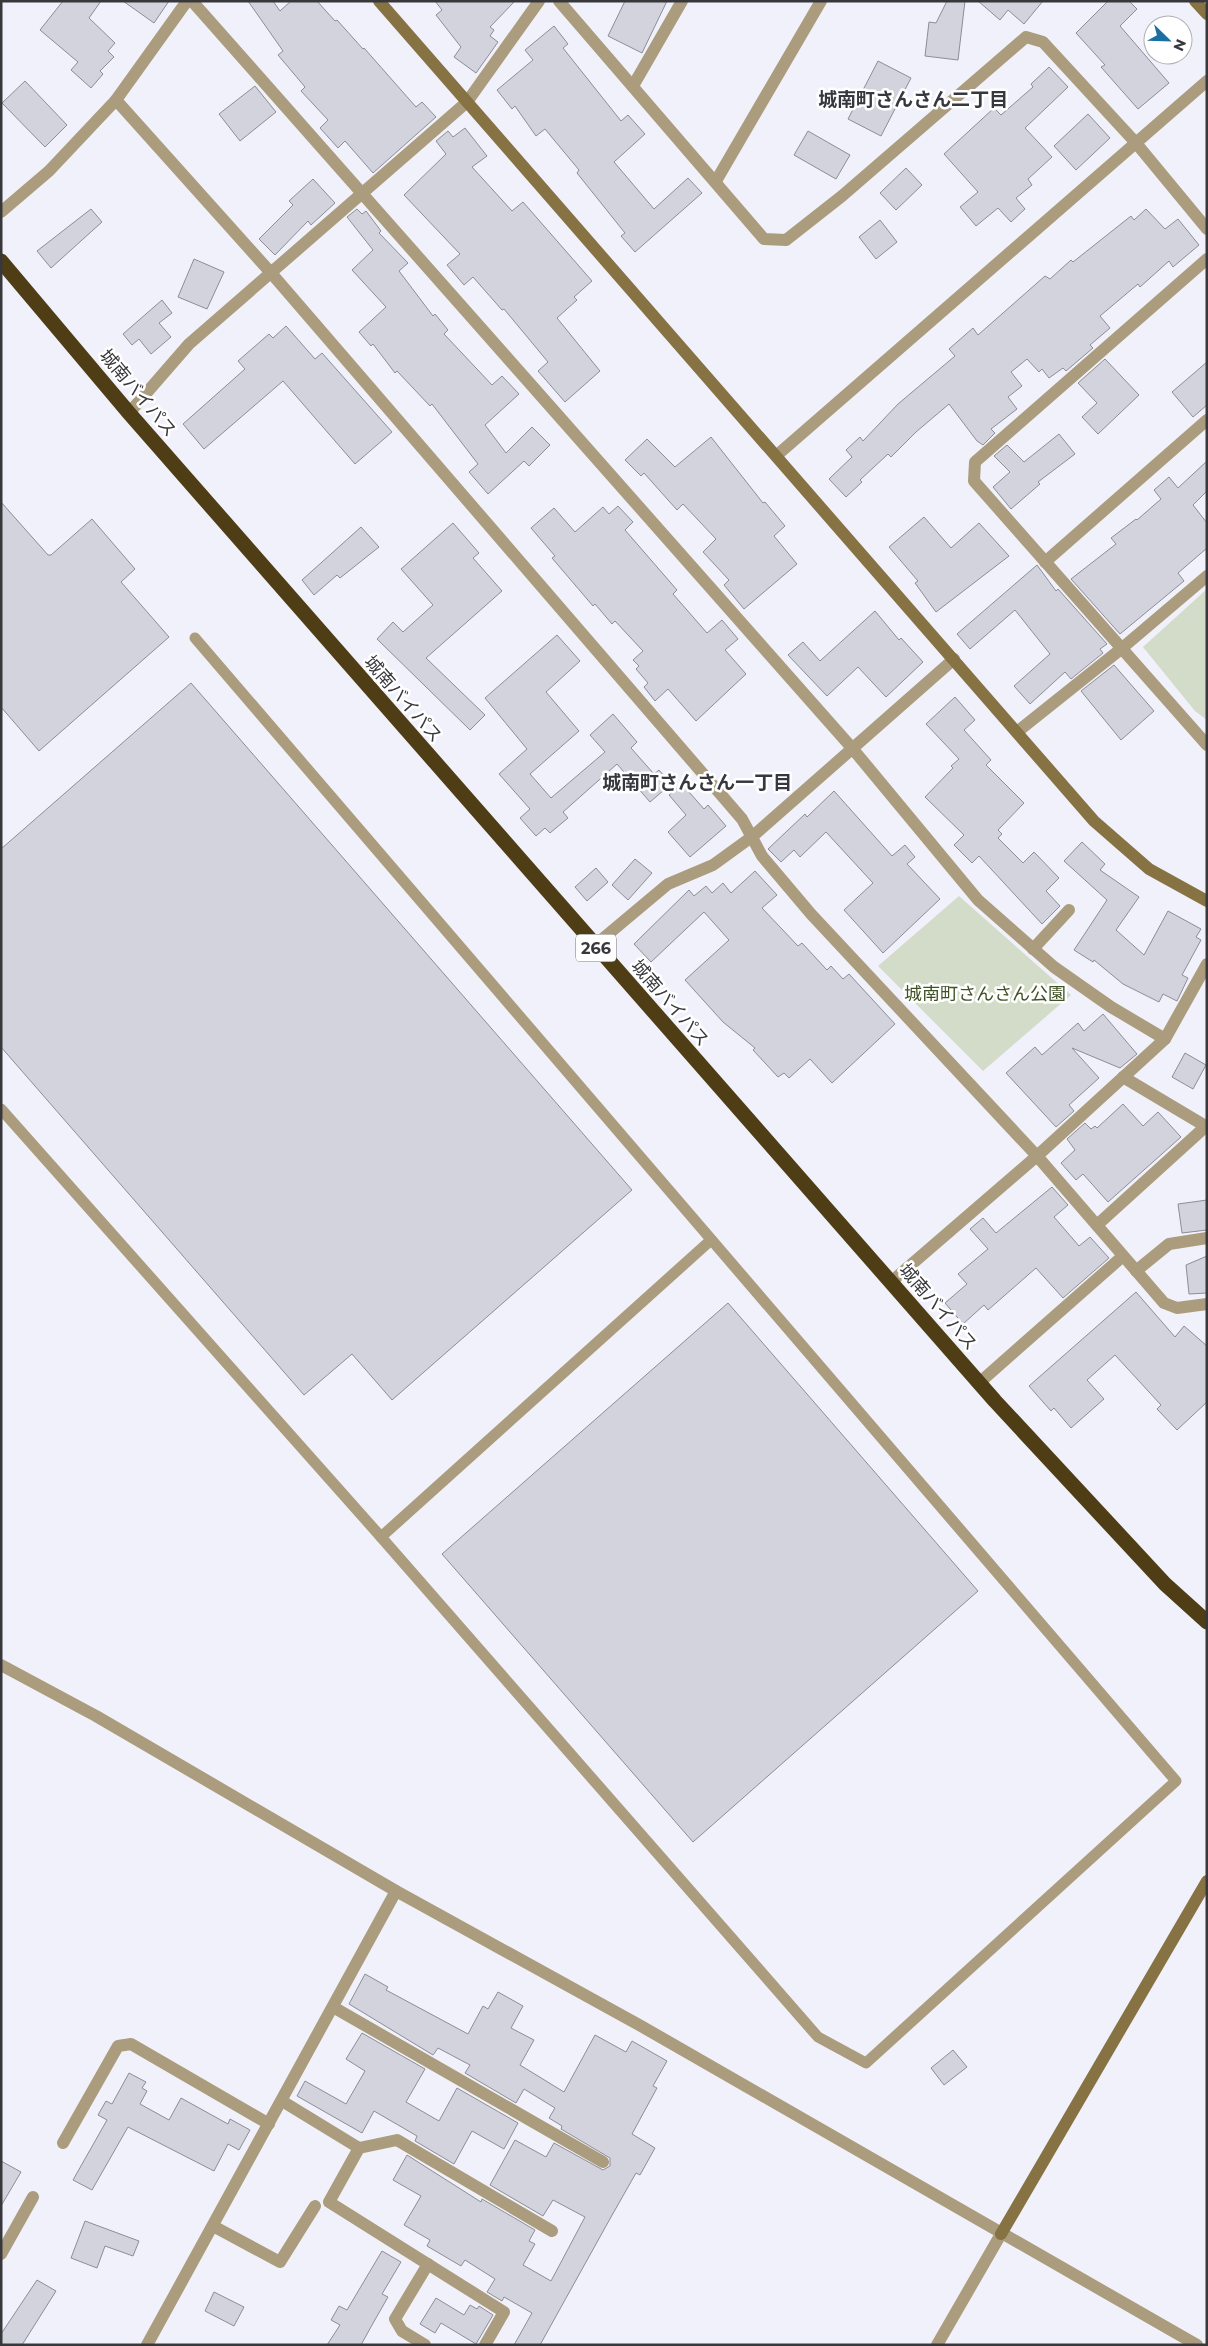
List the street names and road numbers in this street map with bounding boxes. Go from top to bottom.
street label: 城南バイパス [95,345,181,441]
street label: 城南バイパス [359,651,447,747]
road number: 266 [576,934,616,961]
street label: 城南バイパス [626,955,714,1051]
street label: 城南バイパス [894,1259,982,1355]

